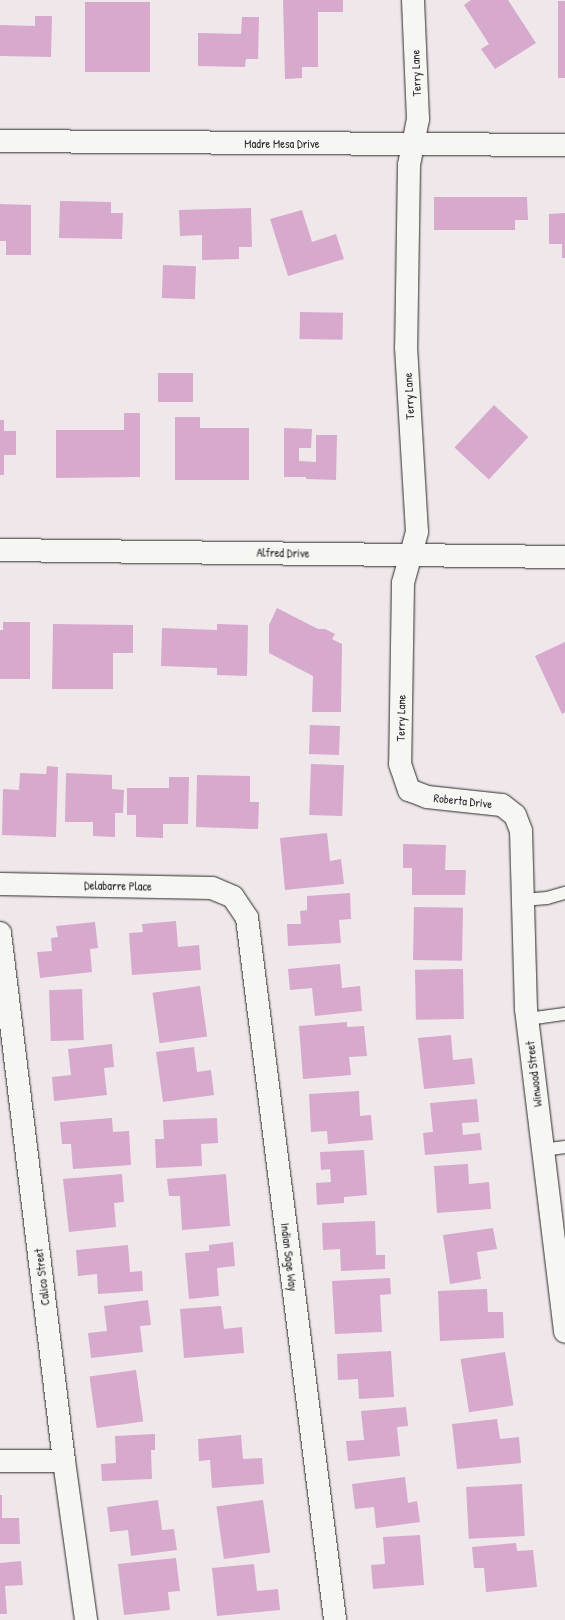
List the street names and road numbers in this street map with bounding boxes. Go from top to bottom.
street label: Terry Lane [408,49,424,97]
street label: Madre Mesa Drive [244,137,320,151]
street label: Terry Lane [401,372,417,420]
street label: Alfred Drive [256,545,310,561]
street label: Terry Lane [393,694,409,742]
street label: Roberta Drive [433,791,493,811]
street label: Delabarre Place [84,878,152,894]
street label: Winwood Street [523,1040,545,1108]
street label: Indian Sage Way [278,1222,300,1292]
street label: Calico Street [31,1248,53,1306]

